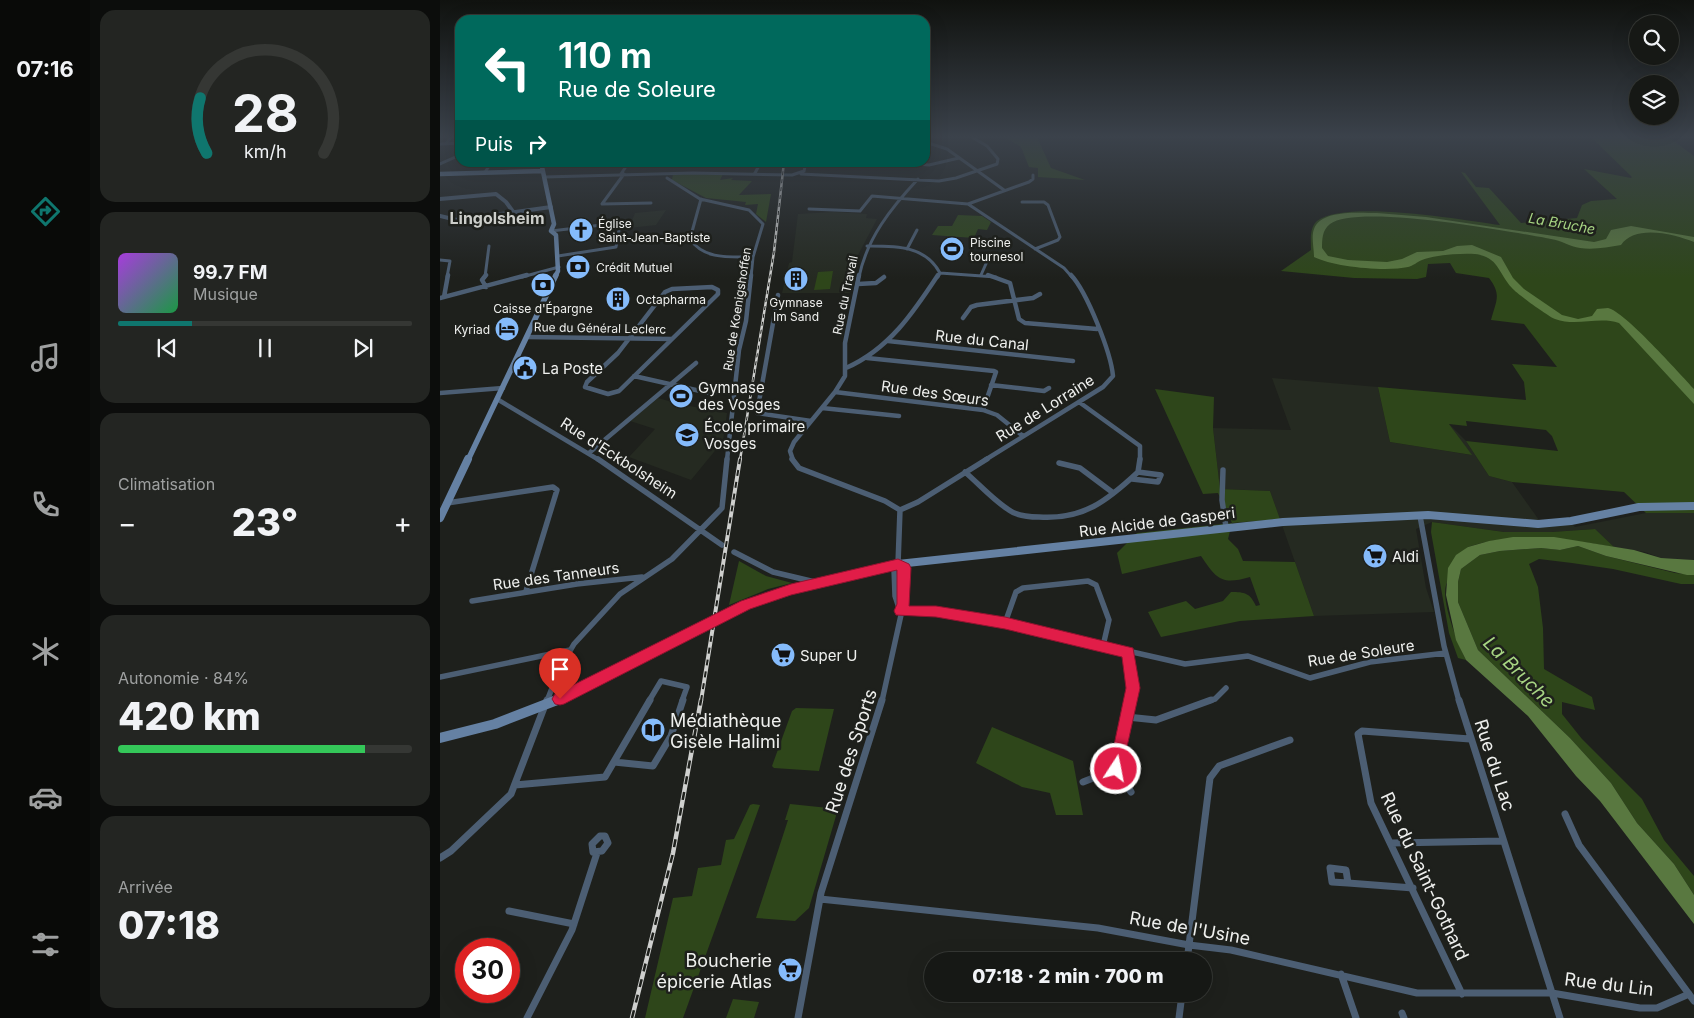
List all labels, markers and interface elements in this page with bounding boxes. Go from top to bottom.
map controls [1629,15,1679,125]
button: search [1629,15,1679,65]
text: 110 m [558,34,652,76]
icon: left [475,35,540,100]
text: 07:16 [16,56,74,82]
button: layers [1629,75,1679,125]
text: Rue de Soleure [558,76,716,102]
text: 28 [232,82,298,145]
icon: right [523,130,551,158]
text: Puis [475,133,513,156]
text: km/h [244,141,286,162]
icon: directions [28,194,63,229]
district label: Lingolsheim [450,208,545,228]
water label: La Bruche [1527,209,1597,237]
place label: Église Saint-Jean-Baptiste [598,216,710,245]
church icon: Église Saint-Jean-Baptiste [568,217,594,243]
place label: Piscine tournesol [970,235,1023,264]
sports icon: Piscine tournesol [939,236,965,262]
street label: Rue de Koenigshoffen [720,246,754,372]
bank icon: Crédit Mutuel [565,254,591,280]
street label: Rue du Travail [829,254,861,336]
place label: Crédit Mutuel [596,260,673,275]
text: 99.7 FM [193,261,267,284]
building icon: Gymnase Im Sand [783,266,809,292]
bank icon: Caisse d'Épargne [530,272,556,298]
text: Musique [193,284,258,304]
building icon: Octapharma [605,286,631,312]
place label: Octapharma [636,292,706,307]
place label: Gymnase Im Sand [769,295,823,324]
place label: Caisse d'Épargne [493,301,593,316]
hotel icon: Kyriad [494,316,520,342]
street label: Rue du Général Leclerc [534,319,666,337]
place label: Kyriad [454,322,490,337]
street label: Rue du Canal [934,326,1030,354]
icon: previous [153,334,181,362]
icon: pause [251,334,279,362]
icon: next [349,334,377,362]
icon: music [28,340,63,375]
public building icon: La Poste [512,355,538,381]
place label: La Poste [542,359,603,378]
street label: Rue de Lorraine [992,370,1098,446]
street label: Rue des Sœurs [880,376,990,410]
place label: Gymnase des Vosges [698,378,781,414]
sports icon: Gymnase des Vosges [668,383,694,409]
street label: Rue d'Eckbolsheim [557,413,681,503]
place label: École primaire Vosges [704,417,805,453]
school or university icon: École primaire Vosges [674,422,700,448]
text: Climatisation [118,474,215,494]
icon: phone [28,487,63,522]
text: 23° [232,499,298,545]
street label: Rue Alcide de Gasperi [1078,503,1236,541]
text: − [118,506,137,540]
text: + [393,506,412,540]
supermarket icon: Aldi [1362,543,1388,569]
place label: Aldi [1392,547,1419,566]
street label: Rue des Tanneurs [492,558,621,594]
water label: La Bruche [1478,631,1560,713]
icon: climate [28,634,63,669]
street label: Rue de Soleure [1306,635,1416,671]
supermarket icon: Super U [770,642,796,668]
place label: Super U [800,646,857,665]
pin [539,648,581,699]
icon: arrive [546,655,574,683]
text: Autonomie · 84% [118,668,249,688]
street label: Rue des Sports [821,686,881,816]
text: 420 km [118,693,261,739]
place label: Médiathèque Gisèle Halimi [670,710,781,752]
library icon: Médiathèque Gisèle Halimi [640,717,666,743]
street label: Rue du Lac [1470,717,1520,813]
position arrow [1089,742,1141,794]
icon: car [28,780,63,815]
street label: Rue du Saint-Gothard [1377,788,1473,964]
text: Arrivée [118,877,173,897]
text: 07:18 [118,902,220,948]
street label: Rue de l'Usine [1128,907,1252,949]
icon: filters [28,927,63,962]
speed limit sign: 30 [455,938,520,1003]
place label: Boucherie épicerie Atlas [656,950,772,992]
supermarket icon: Boucherie épicerie Atlas [777,957,803,983]
text: 07:18 · 2 min · 700 m [972,965,1164,988]
street label: Rue du Lin [1563,968,1655,1000]

